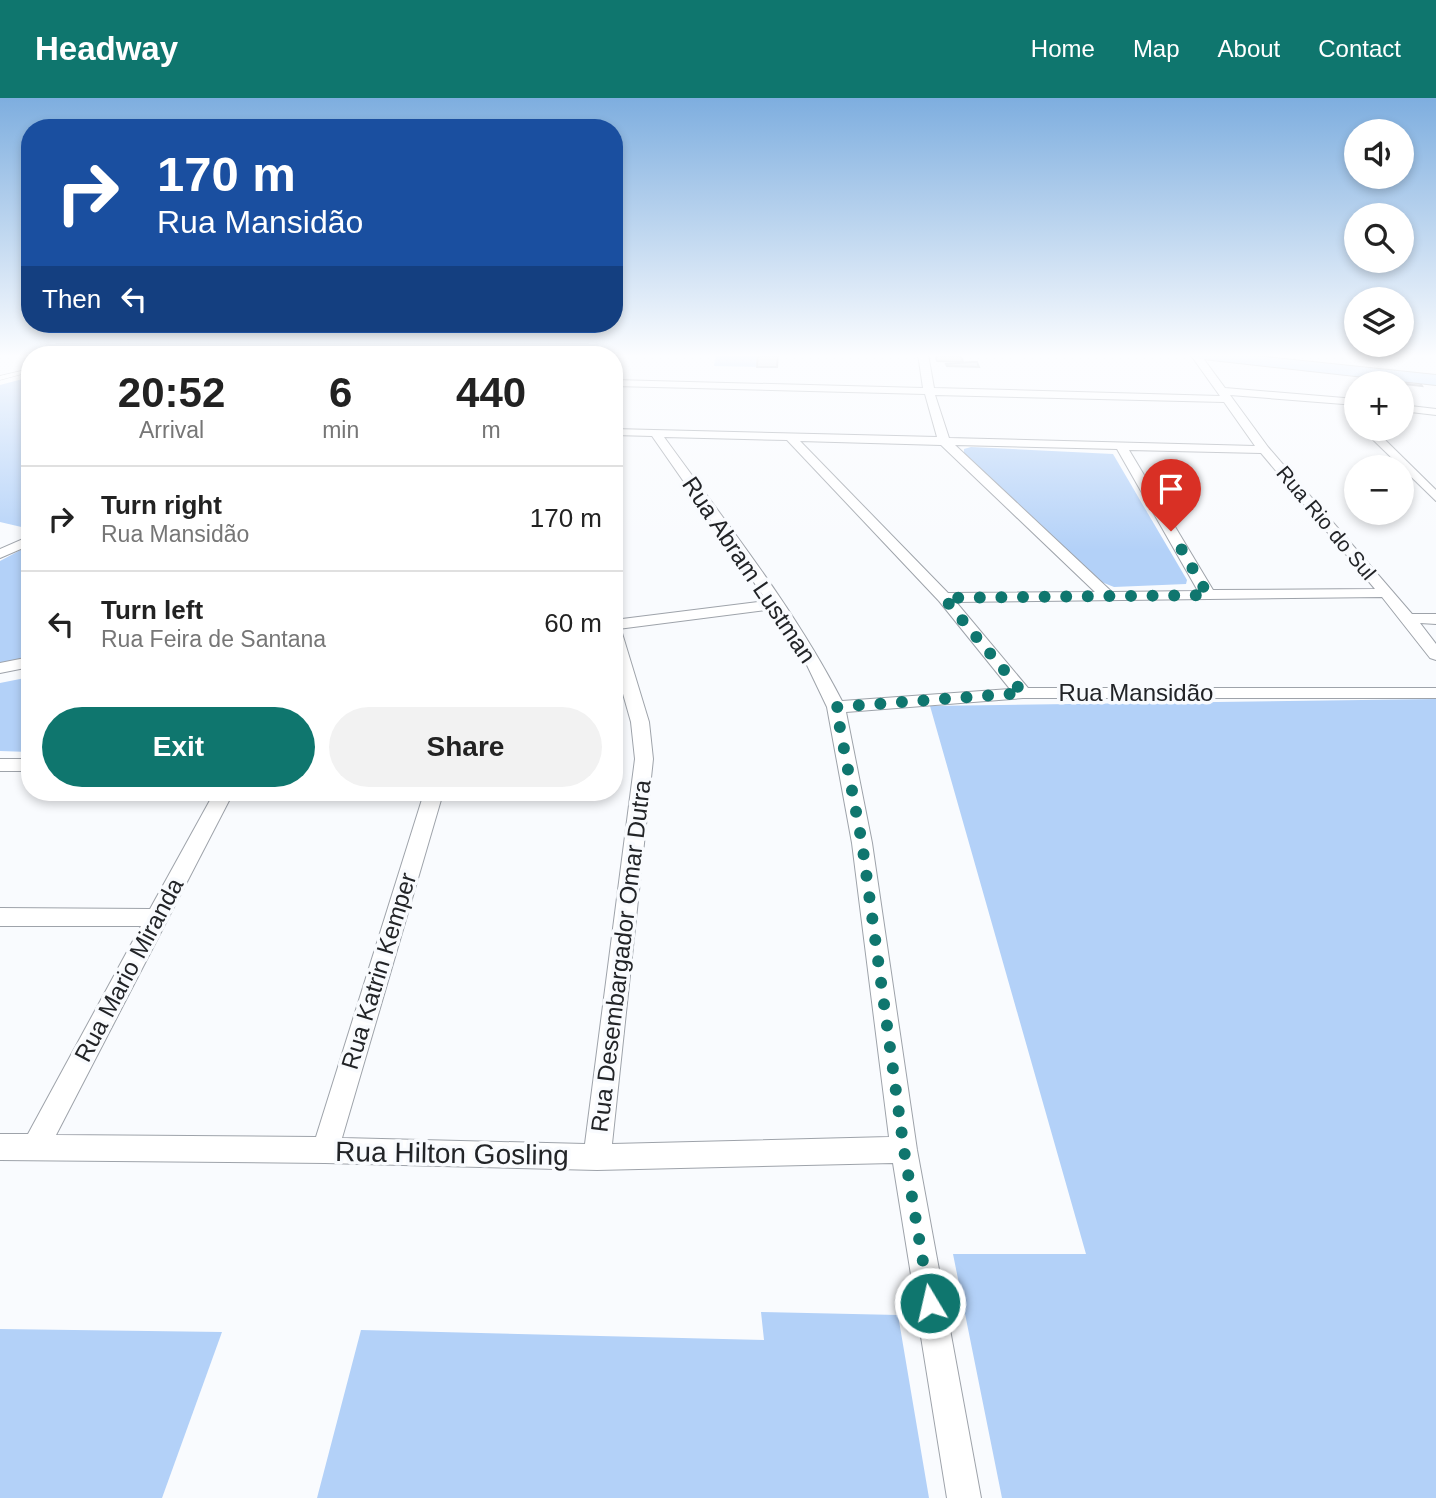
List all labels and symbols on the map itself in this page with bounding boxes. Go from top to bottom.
pin [1141,459,1201,531]
street label: Rua Rio do Sul [1272,461,1381,584]
street label: Rua Abram Lustman [677,471,822,668]
street label: Rua Mansidão [1059,679,1213,706]
street label: Rua Desembargador Omar Dutra [585,778,656,1134]
street label: Rua Katrin Kemper [336,869,421,1072]
street label: Rua Mario Miranda [69,873,189,1066]
street label: Rua Hilton Gosling [335,1136,569,1171]
position arrow [893,1266,967,1340]

